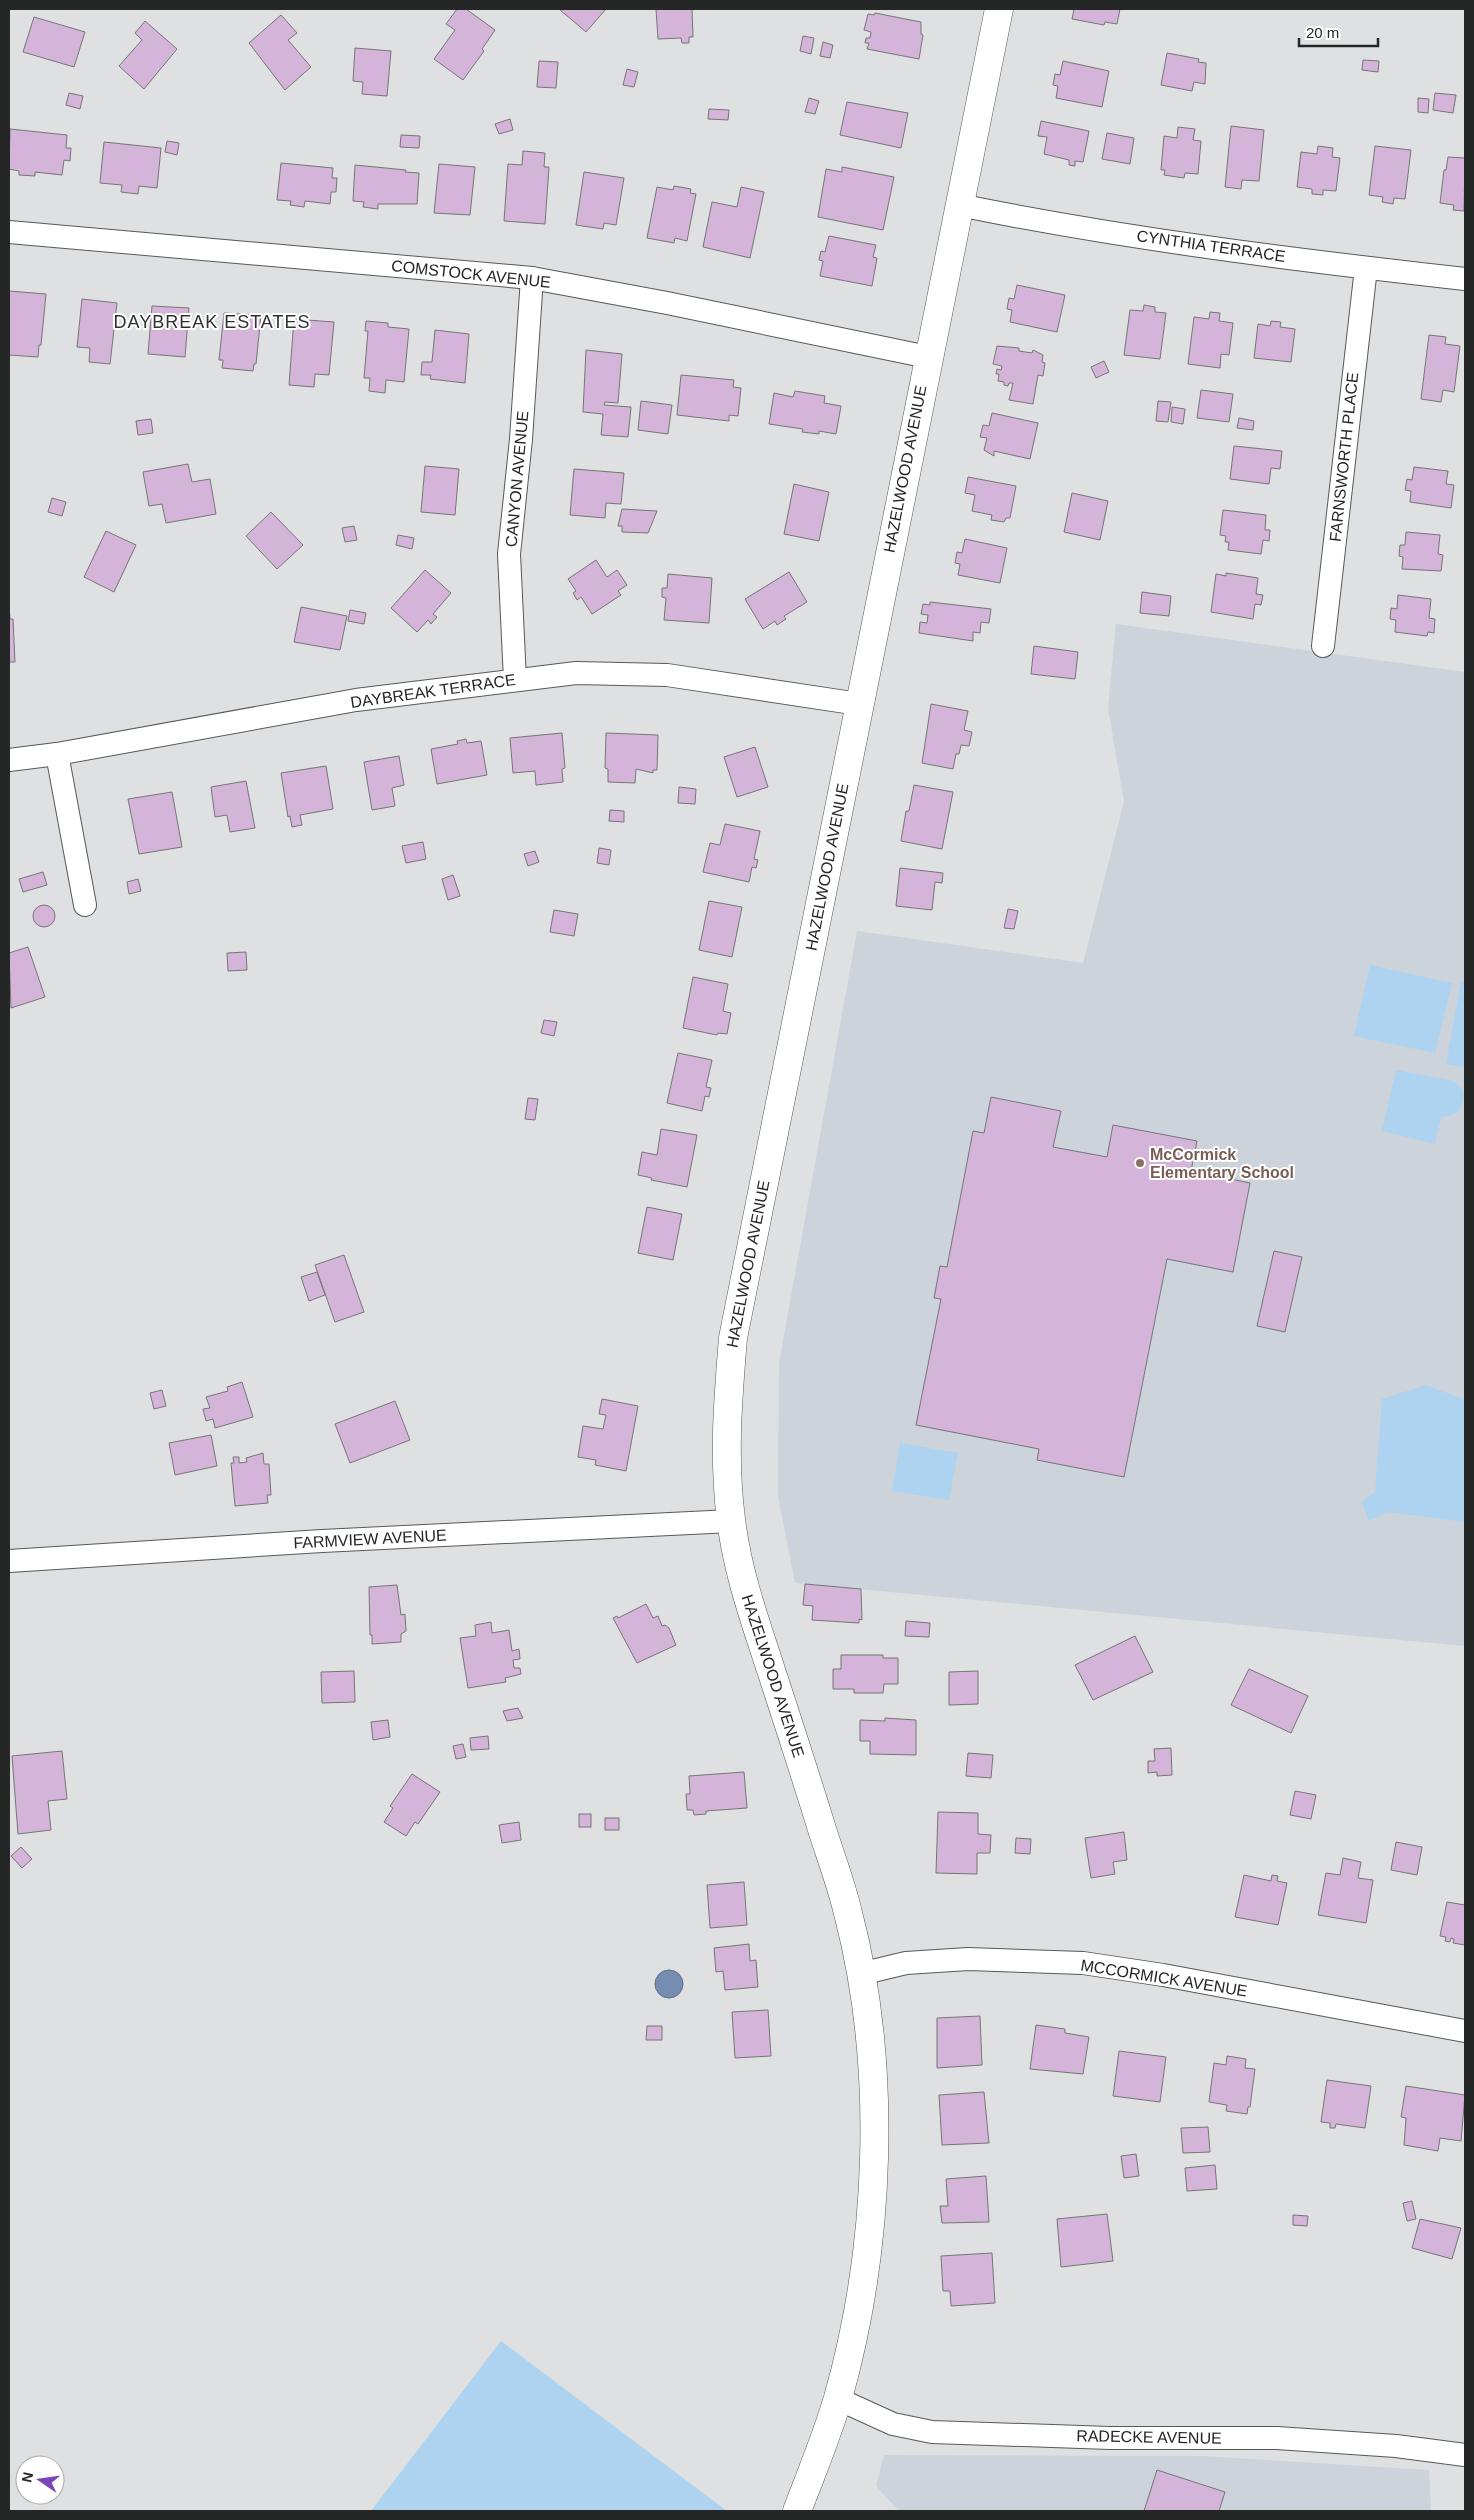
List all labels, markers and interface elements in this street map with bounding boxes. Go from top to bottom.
scale bar [1299,15,1378,47]
text: 20 m [1306,24,1339,41]
street label: CYNTHIA TERRACE [1136,227,1286,265]
street label: COMSTOCK AVENUE [390,257,552,291]
district label: DAYBREAK ESTATES [113,312,311,332]
street label: FARNSWORTH PLACE [1327,371,1361,543]
street label: HAZELWOOD AVENUE [880,384,930,554]
street label: CANYON AVENUE [503,410,531,548]
street label: DAYBREAK TERRACE [349,671,517,711]
street label: HAZELWOOD AVENUE [802,782,852,952]
place label: McCormick Elementary School [1150,1146,1294,1181]
marker: McCormick Elementary School [1134,1157,1146,1169]
street label: HAZELWOOD AVENUE [723,1179,773,1349]
street label: FARMVIEW AVENUE [293,1526,447,1552]
street label: HAZELWOOD AVENUE [739,1592,807,1760]
street label: MCCORMICK AVENUE [1079,1956,1249,2000]
street label: RADECKE AVENUE [1076,2427,1222,2447]
north arrow [15,2455,65,2505]
text: N [18,2470,36,2484]

